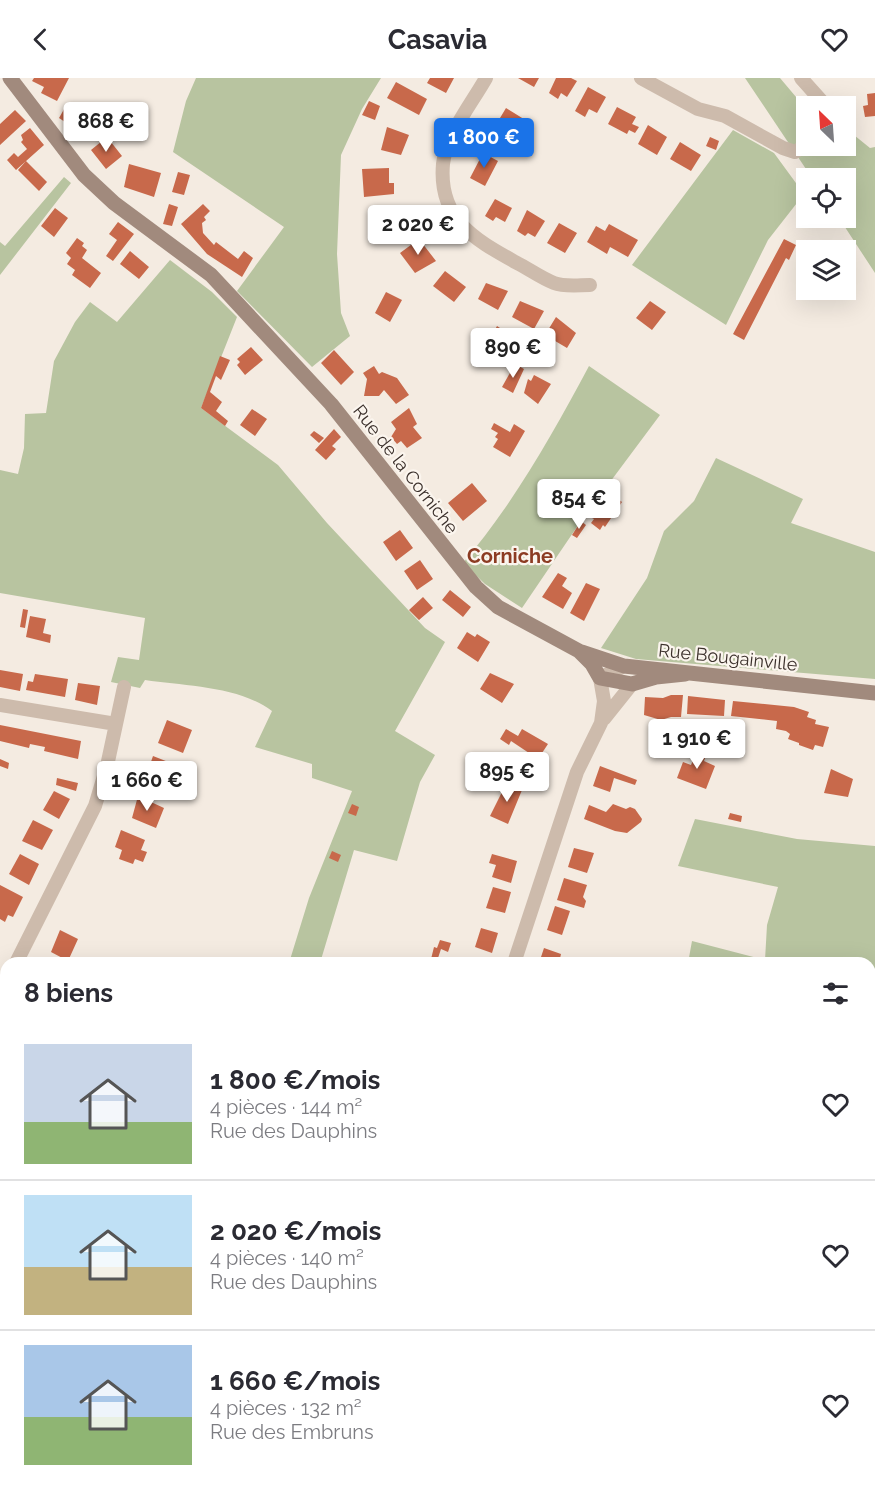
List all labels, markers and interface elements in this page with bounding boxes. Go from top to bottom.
icon: back [24,23,57,56]
icon: heart [818,23,851,56]
text: Casavia [388,24,487,55]
north arrow [796,96,856,156]
map controls [796,96,856,300]
pin: 868 € [64,102,148,153]
text: 868 € [77,109,135,133]
pin: 1 800 € [429,118,539,169]
text: 1 800 € [448,125,520,149]
button: locate [796,168,856,228]
pin: 2 020 € [363,205,473,256]
text: 2 020 € [382,212,454,236]
button: layers [796,240,856,300]
pin: 890 € [471,328,555,379]
text: 890 € [485,335,541,359]
street label: Rue de la Corniche [349,400,463,538]
pin: 854 € [537,479,621,530]
text: 854 € [551,486,607,510]
district label: Corniche [467,544,553,568]
street label: Rue Bougainville [657,639,799,675]
pin: 1 910 € [642,719,752,770]
text: 1 910 € [662,726,732,750]
pin: 895 € [465,752,549,803]
text: 895 € [479,759,535,783]
pin: 1 660 € [92,761,202,812]
text: 1 660 € [111,768,183,792]
icon: filters [819,977,852,1010]
text: 8 biens [24,978,113,1008]
text: 1 800 €/mois [210,1065,380,1095]
icon: home [72,1068,144,1140]
icon: heart [819,1088,852,1121]
text: 4 pièces · 144 m² [210,1095,362,1119]
text: Rue des Dauphins [210,1119,377,1143]
text: 2 020 €/mois [210,1216,381,1246]
icon: home [72,1219,144,1291]
icon: heart [819,1239,852,1272]
text: 4 pièces · 140 m² [210,1246,364,1270]
text: Rue des Dauphins [210,1270,377,1294]
text: 1 660 €/mois [210,1366,380,1396]
icon: home [72,1369,144,1441]
icon: heart [819,1389,852,1422]
text: 4 pièces · 132 m² [210,1396,362,1420]
text: Rue des Embruns [210,1420,374,1444]

